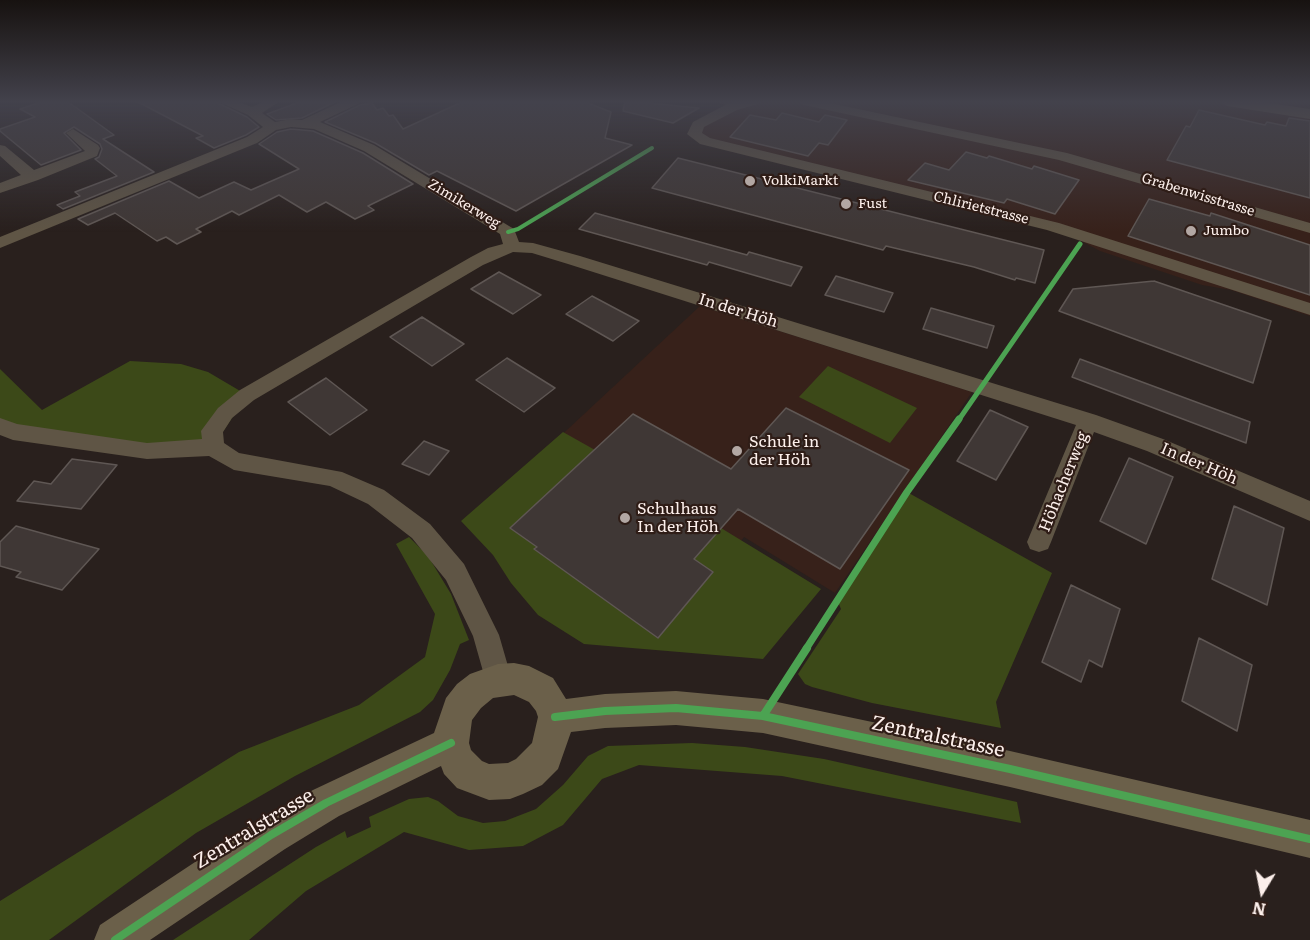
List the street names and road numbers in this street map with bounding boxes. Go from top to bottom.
street label: Grabenwisstrasse [1140,170,1256,220]
street label: Zimikerweg [425,176,503,232]
street label: Chlirietstrasse [932,188,1030,228]
street label: In der Höh [696,290,780,332]
street label: Höhacherweg [1035,429,1093,535]
street label: In der Höh [1158,439,1240,489]
street label: Zentralstrasse [869,711,1007,763]
street label: Zentralstrasse [190,784,318,874]

